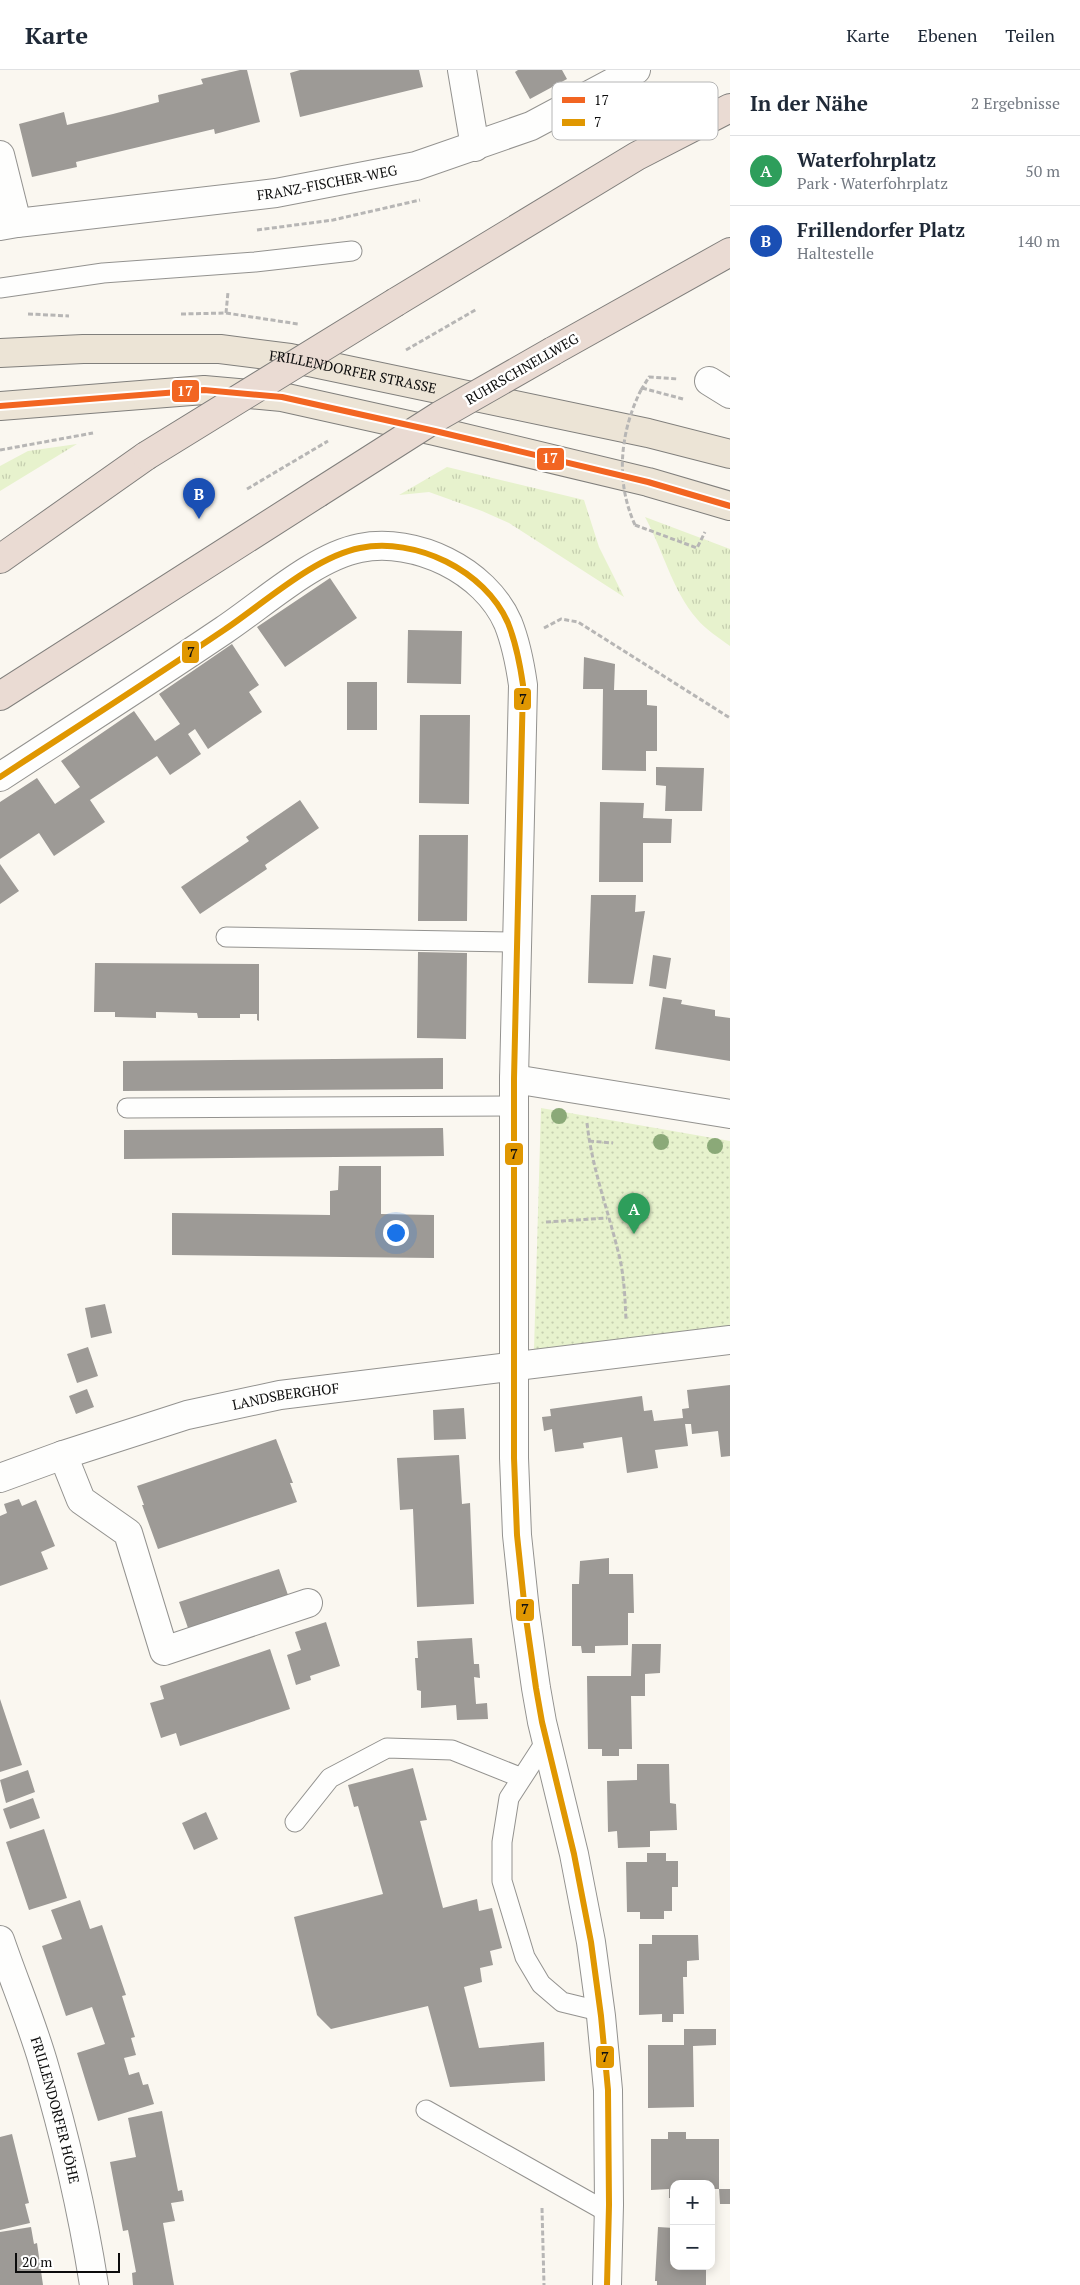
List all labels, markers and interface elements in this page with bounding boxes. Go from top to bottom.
text: Karte [25,19,88,51]
text: Karte [846,23,890,47]
text: Ebenen [918,23,977,47]
text: Teilen [1005,23,1055,47]
legend [552,82,718,140]
text: In der Nähe [750,89,868,117]
text: 17 [594,90,609,109]
text: 2 Ergebnisse [971,92,1060,114]
text: 7 [594,112,601,131]
text: Waterfohrplatz [797,147,936,172]
street label: FRANZ-FISCHER-WEG [256,160,399,204]
text: A [760,160,772,182]
text: 50 m [1025,160,1060,182]
text: Park · Waterfohrplatz [797,172,948,194]
text: Frillendorfer Platz [797,217,965,242]
text: B [761,230,771,252]
text: 140 m [1017,230,1060,252]
text: Haltestelle [797,242,874,264]
street label: RUHRSCHNELLWEG [462,328,582,409]
street label: FRILLENDORFER STRASSE [268,345,438,397]
line badge: 17 [171,379,200,403]
text: 17 [177,381,193,400]
line badge: 17 [536,447,565,471]
text: 17 [542,448,558,467]
pin: B [183,478,215,519]
line badge: 7 [181,640,200,664]
text: 7 [187,642,195,661]
line badge: 7 [513,687,532,711]
text: 7 [519,689,527,708]
line badge: 7 [504,1142,524,1166]
text: 7 [510,1144,518,1163]
pin: A [618,1193,650,1234]
your location [383,1220,409,1246]
street label: LANDSBERGHOF [230,1378,340,1414]
line badge: 7 [515,1598,535,1622]
text: 7 [521,1599,529,1618]
street label: FRILLENDORFER HÖHE [27,2034,84,2185]
line badge: 7 [595,2045,615,2069]
text: 7 [601,2047,609,2066]
map controls [670,2180,715,2270]
button: + [670,2180,715,2225]
button: − [670,2225,715,2270]
scale bar [15,2250,120,2273]
text: 20 m [22,2252,52,2271]

